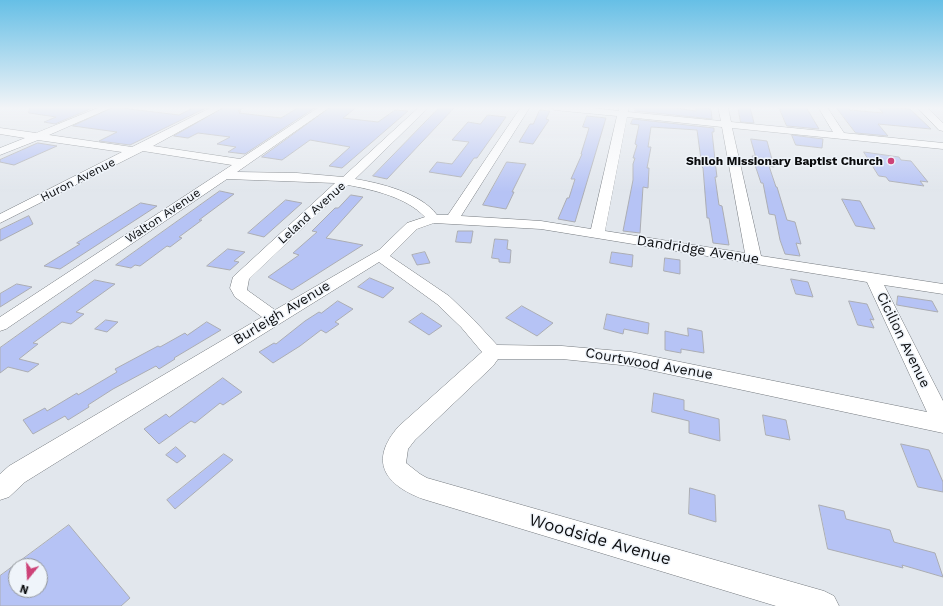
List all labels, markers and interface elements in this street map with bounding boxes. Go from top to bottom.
place label: Shiloh Missionary Baptist Church [686,154,883,168]
street label: Huron Avenue [38,155,118,205]
marker: Shiloh Missionary Baptist Church [886,156,896,166]
street label: Leland Avenue [275,179,349,247]
street label: Walton Avenue [123,186,203,246]
street label: Dandridge Avenue [636,232,760,268]
street label: Burleigh Avenue [231,277,333,349]
street label: Cicilion Avenue [873,289,933,391]
street label: Courtwood Avenue [584,345,714,383]
street label: Woodside Avenue [527,510,673,570]
north arrow [8,558,48,598]
text: N [19,581,30,596]

